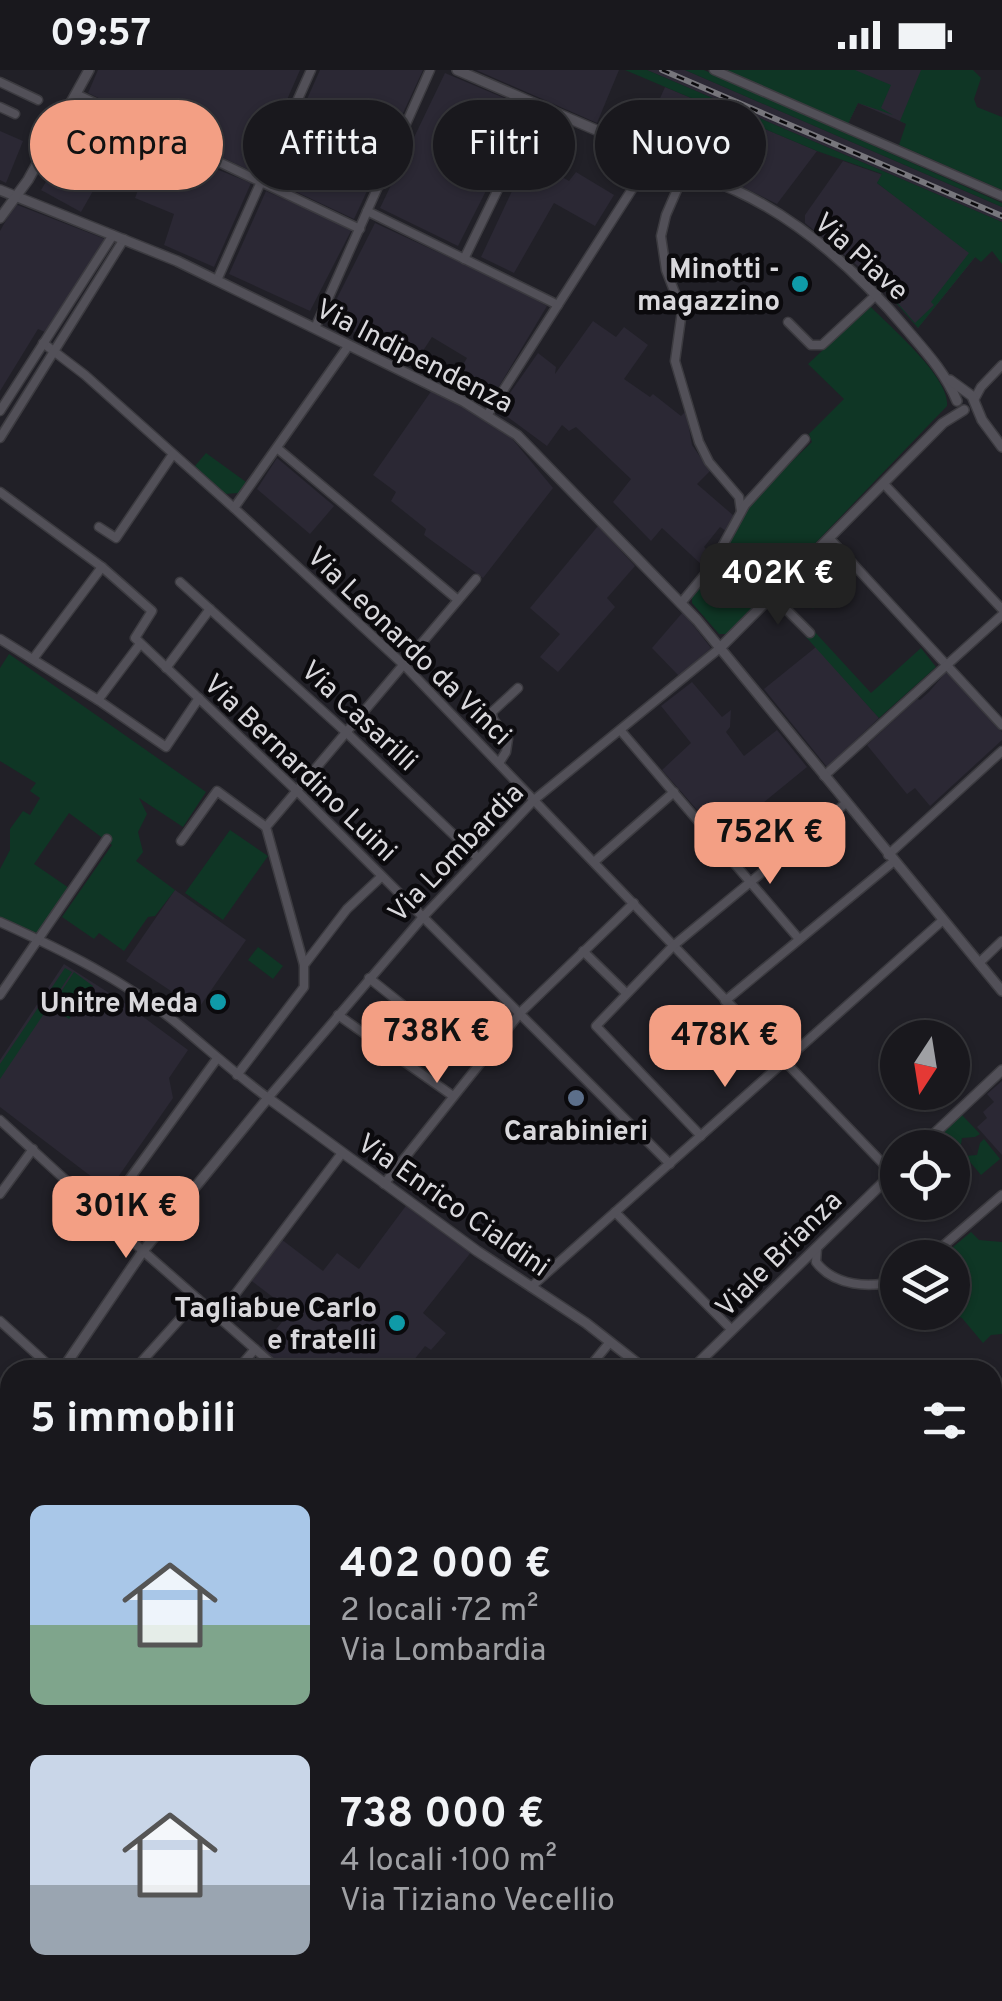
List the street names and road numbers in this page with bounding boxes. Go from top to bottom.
street label: Via Piave [805,206,915,310]
street label: Via Indipendenza [309,292,519,423]
street label: Via Leonardo da Vinci [298,540,518,754]
street label: Via Casarilli [292,654,424,781]
street label: Via Bernardino Luini [195,668,403,871]
street label: Via Lombardia [382,777,533,932]
street label: Via Enrico Cialdini [349,1127,555,1286]
street label: Viale Brianza [709,1184,851,1326]

